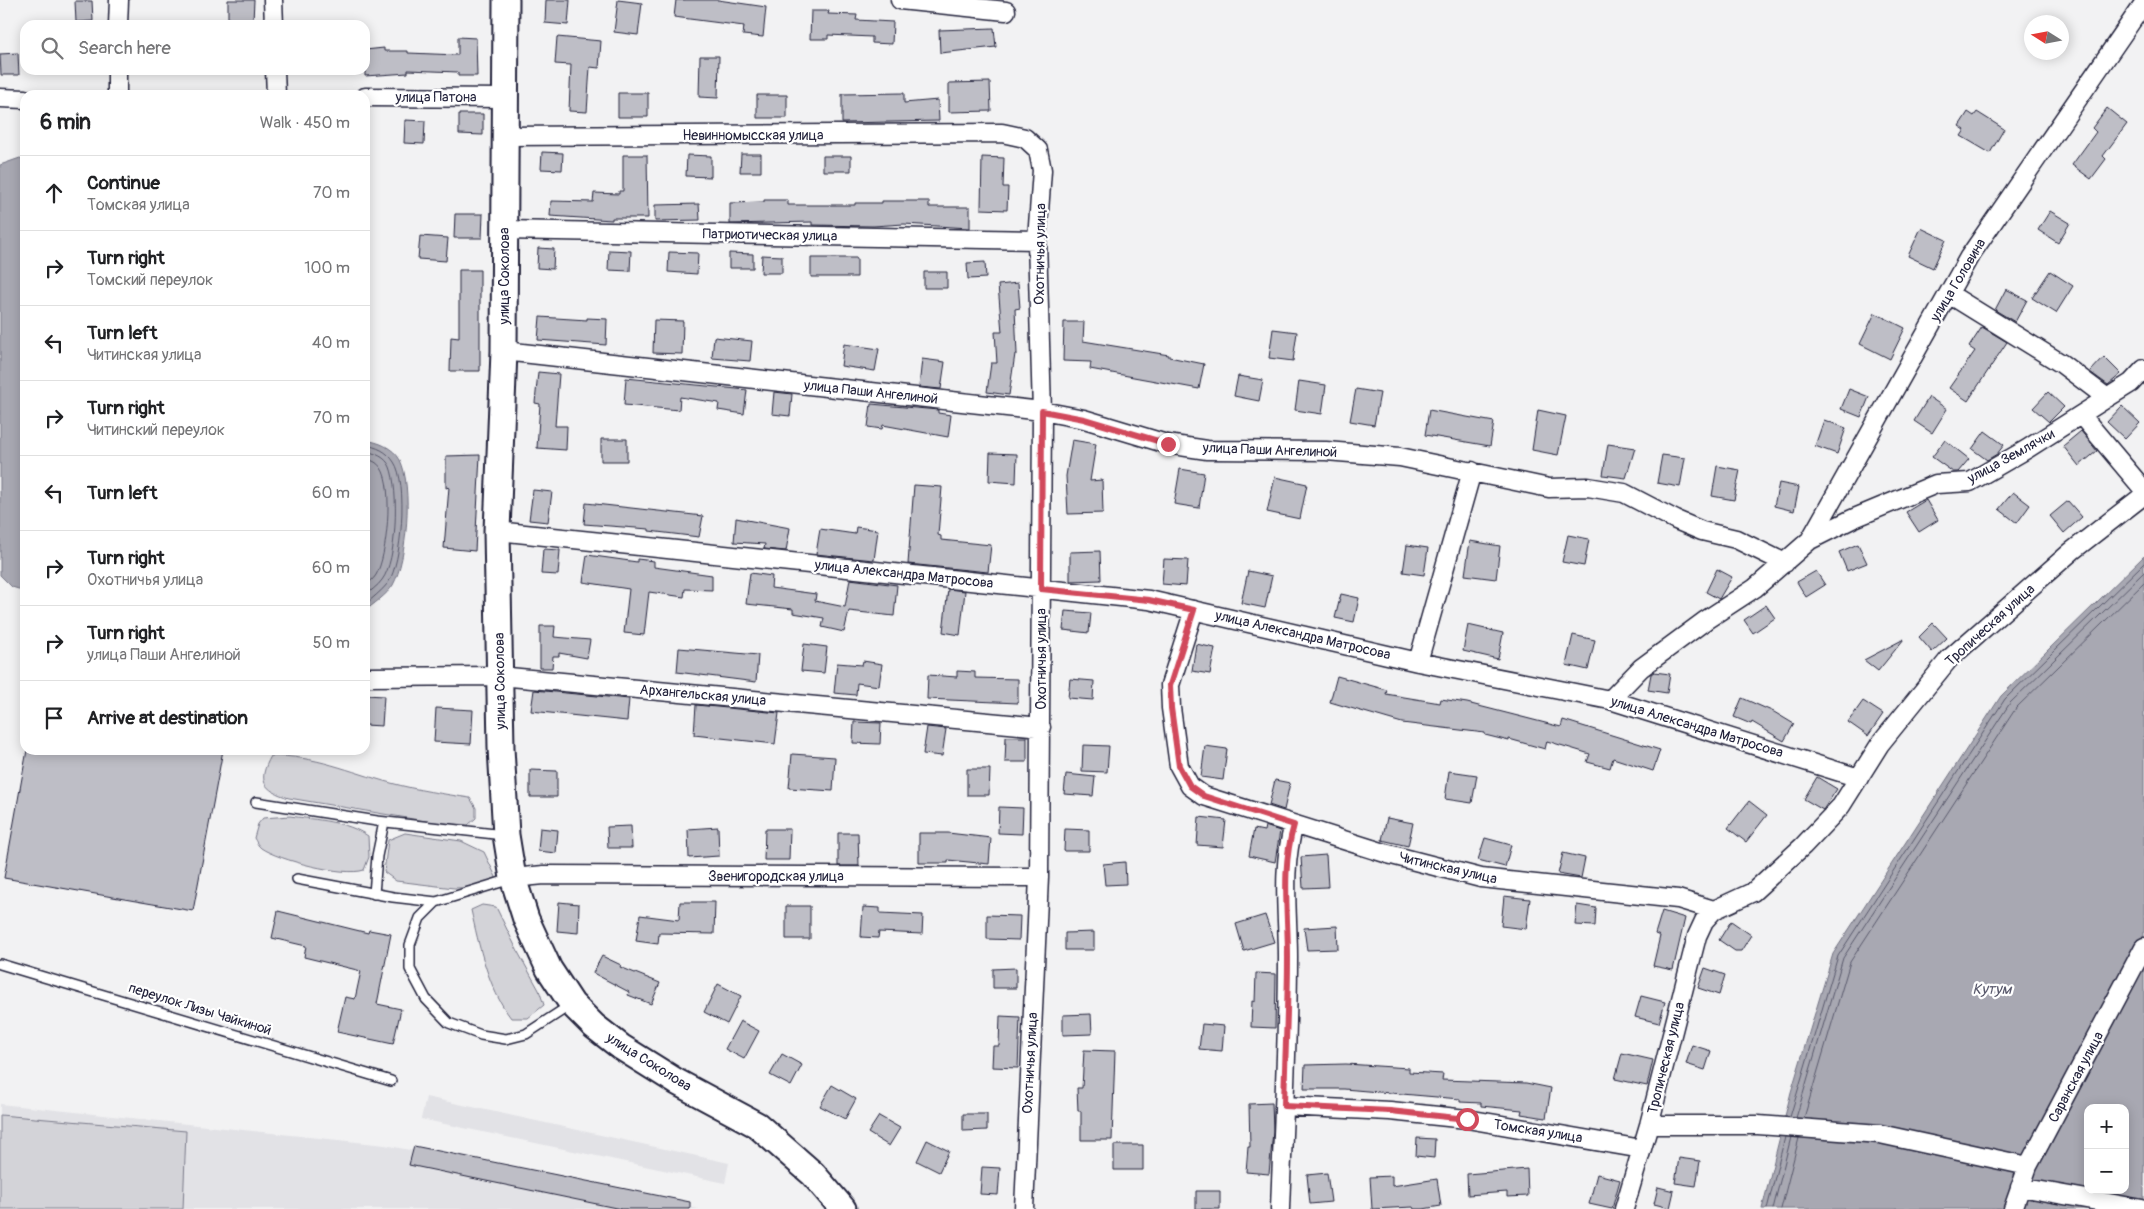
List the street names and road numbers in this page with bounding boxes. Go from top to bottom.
street label: улица Патона [395,89,476,106]
street label: Невинномысская улица [682,127,824,144]
street label: Охотничья улица [1031,203,1049,305]
street label: Патриотическая улица [702,225,838,245]
street label: улица Соколова [496,227,513,326]
street label: улица Головина [1926,235,1989,325]
street label: улица Паши Ангелиной [802,376,939,407]
street label: улица Землячки [1964,425,2057,487]
street label: улица Паши Ангелиной [1201,439,1338,461]
street label: улица Александра Матросова [813,556,994,592]
street label: Тропическая улица [1942,580,2038,670]
street label: улица Александра Матросова [1213,606,1392,663]
street label: Охотничья улица [1033,608,1050,710]
street label: улица Соколова [491,632,509,731]
street label: Архангельская улица [639,681,767,709]
street label: улица Александра Матросова [1608,692,1785,761]
street label: Читинская улица [1397,848,1499,888]
street label: Звенигородская улица [708,868,844,885]
street label: переулок Лизы Чайкиной [127,979,273,1039]
street label: Тропическая улица [1644,1000,1688,1116]
street label: Охотничья улица [1019,1012,1041,1114]
street label: улица Соколова [602,1029,695,1095]
street label: Саранская улица [2045,1029,2107,1125]
street label: Томская улица [1492,1116,1584,1146]

